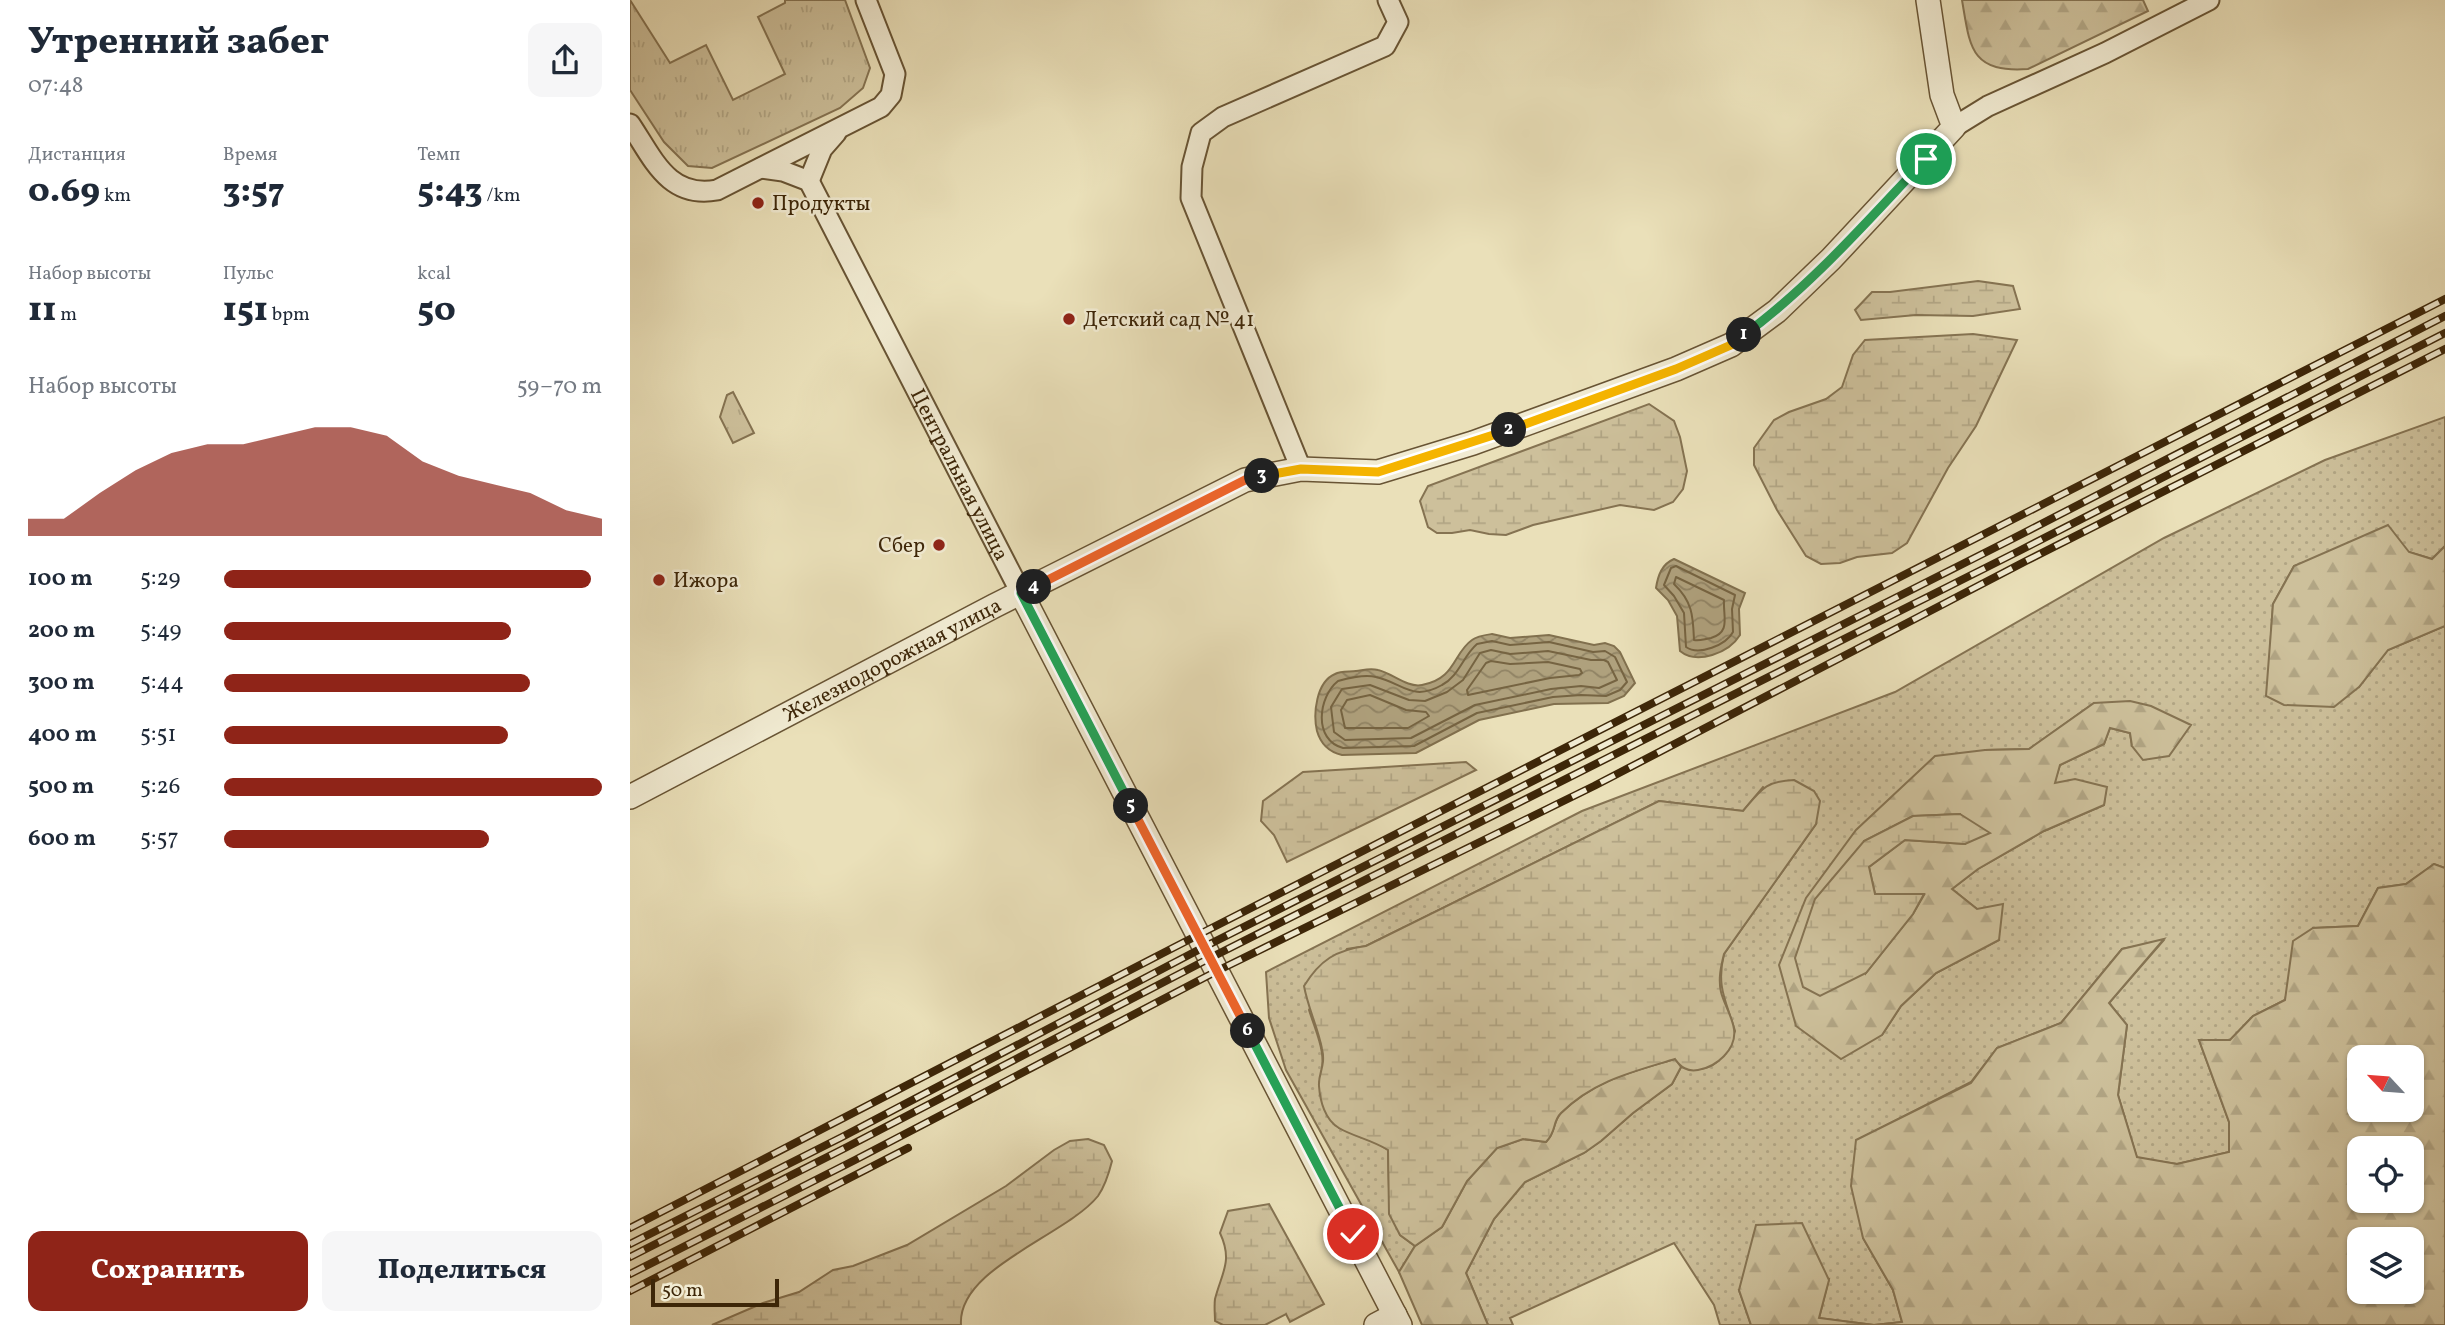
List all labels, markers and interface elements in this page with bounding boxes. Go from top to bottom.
text: Утренний забег [28,17,329,70]
button: share [528,23,602,97]
text: 07:48 [28,70,83,102]
pin [1896,129,1956,189]
icon: arrive [1907,140,1945,178]
text: Дистанция [28,142,126,168]
text: Время [223,142,277,168]
text: Темп [417,142,460,168]
text: 0.69 [28,168,100,216]
text: 3:57 [223,168,285,216]
text: 5:43 [417,168,483,216]
text: km [100,183,131,209]
text: /km [483,183,521,209]
place label: Продукты [772,190,871,219]
marker: Продукты [750,195,766,211]
text: Набор высоты [28,261,151,287]
text: Пульс [223,261,274,287]
text: kcal [417,261,451,287]
text: 11 [28,287,57,335]
text: 151 [223,287,268,335]
text: 50 [417,287,456,335]
text: m [57,302,77,328]
text: bpm [268,302,310,328]
place label: Детский сад № 41 [1083,306,1254,335]
marker: Детский сад № 41 [1061,311,1077,327]
pin: 1 [1726,318,1762,352]
text: 1 [1740,321,1747,347]
text: Набор высоты [28,371,177,403]
text: 59–70 m [517,371,602,403]
street label: Центральная улица [902,384,1015,566]
pin: 2 [1492,412,1526,448]
text: 2 [1504,416,1513,442]
pin: 3 [1244,458,1280,494]
text: 3 [1257,462,1266,488]
place label: Сбер [878,532,925,561]
marker: Сбер [931,537,947,553]
text: 100 m [28,563,93,595]
text: 5:29 [140,563,181,595]
place label: Ижора [673,567,739,596]
pin: 4 [1016,570,1052,604]
marker: Ижора [651,572,667,588]
text: 4 [1028,573,1039,599]
street label: Железнодорожная улица [778,592,1007,730]
text: 200 m [28,615,95,647]
text: 5:49 [140,615,181,647]
text: 300 m [28,667,95,699]
text: 5:44 [140,667,184,699]
text: 400 m [28,719,97,751]
text: 5:51 [140,719,176,751]
text: 500 m [28,771,94,803]
text: 5:26 [140,771,180,803]
pin: 5 [1114,788,1148,824]
text: 5 [1126,792,1135,818]
text: 600 m [28,823,96,855]
text: 5:57 [140,823,179,855]
pin: 6 [1230,1014,1266,1048]
text: 6 [1242,1017,1253,1043]
north arrow [2347,1045,2424,1122]
map controls [2347,1045,2424,1304]
button: locate [2347,1136,2424,1213]
pin [1323,1204,1383,1264]
icon: check [1334,1215,1372,1253]
button: layers [2347,1227,2424,1304]
button: Сохранить [28,1231,308,1311]
button: Поделиться [322,1231,602,1311]
scale bar [651,1276,779,1308]
text: 50 m [662,1278,703,1304]

